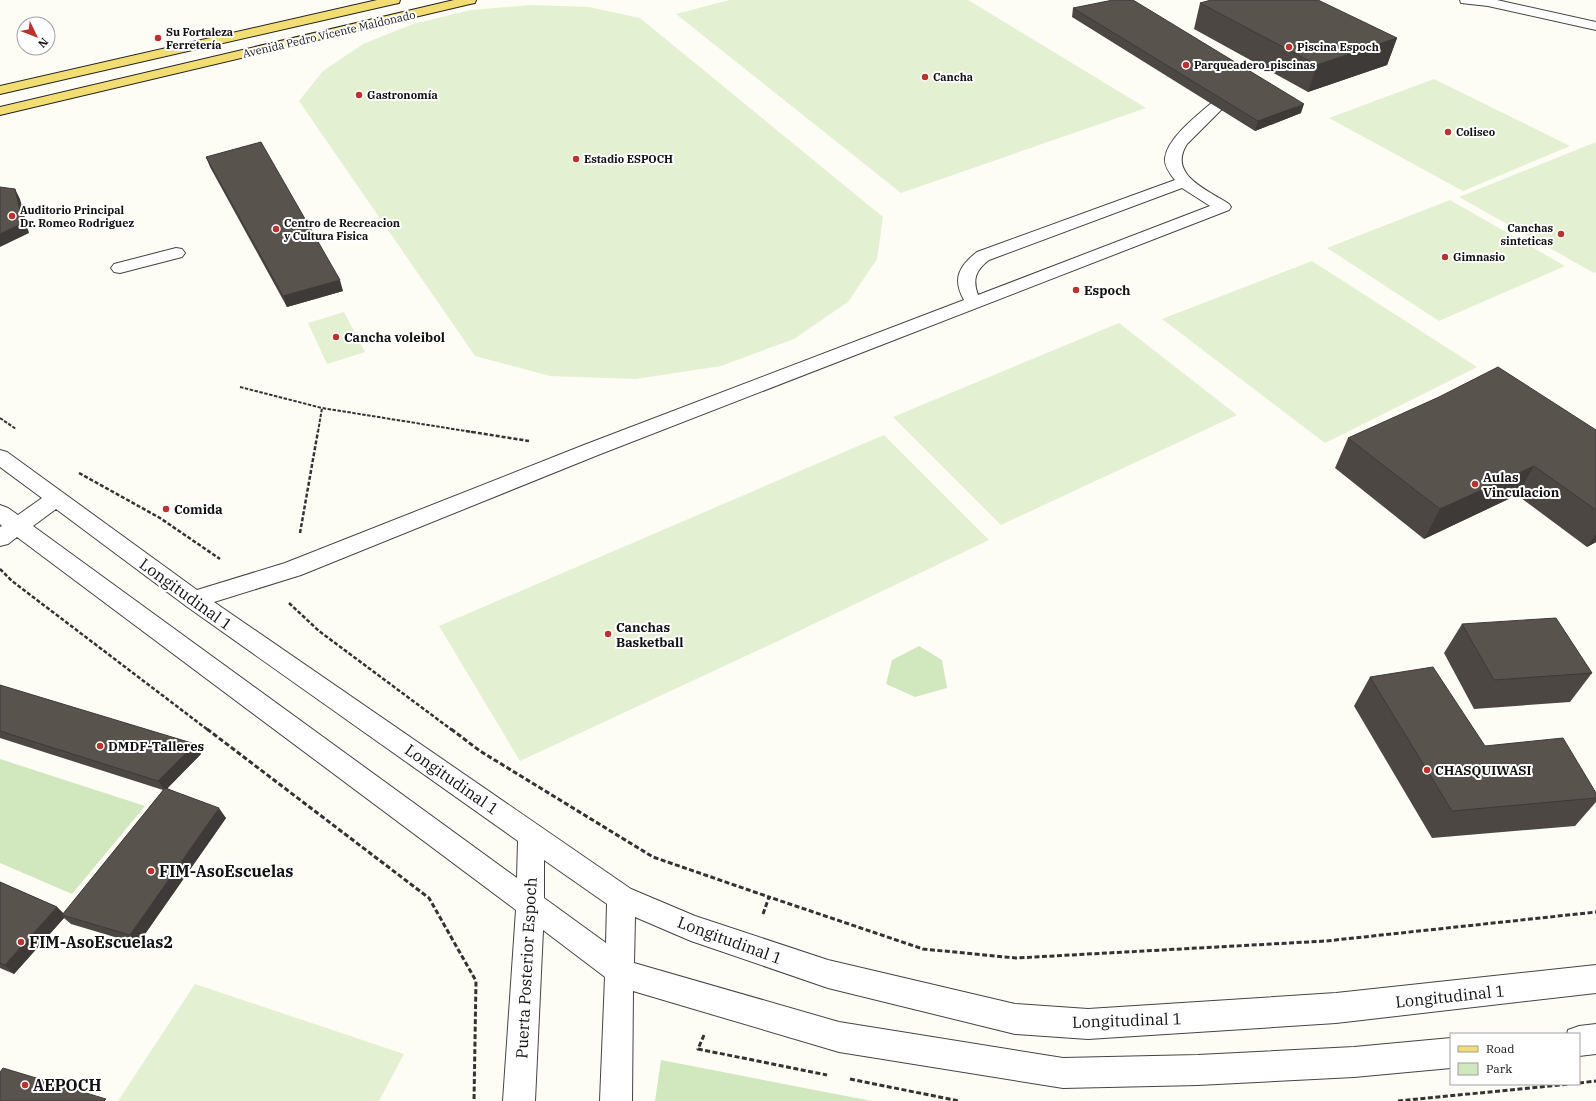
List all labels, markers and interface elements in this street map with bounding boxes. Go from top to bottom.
street label: Avenida Pedro Vicente Maldonado [241,7,417,61]
north arrow [16,16,56,56]
place label: Su Fortaleza Ferretería [166,25,233,52]
marker: Su Fortaleza Ferretería [153,33,163,43]
text: N [35,35,51,51]
place label: Piscina Espoch [1297,40,1379,54]
marker: Piscina Espoch [1284,42,1294,52]
place label: Parqueadero_piscinas [1194,58,1316,72]
marker: Parqueadero_piscinas [1181,60,1191,70]
place label: Cancha [933,70,973,84]
marker: Cancha [920,72,930,82]
place label: Gastronomía [367,88,438,102]
marker: Gastronomía [354,90,364,100]
place label: Coliseo [1456,125,1495,139]
marker: Coliseo [1443,127,1453,137]
place label: Estadio ESPOCH [584,152,673,166]
marker: Estadio ESPOCH [571,154,581,164]
place label: Auditorio Principal Dr. Romeo Rodriguez [20,203,134,230]
marker: Auditorio Principal Dr. Romeo Rodriguez [7,211,17,221]
place label: Centro de Recreacion y Cultura Fisica [283,216,400,243]
place label: Canchas sinteticas [1500,221,1553,248]
marker: Centro de Recreacion y Cultura Fisica [271,224,281,234]
marker: Canchas sinteticas [1556,229,1566,239]
place label: Gimnasio [1453,250,1505,264]
marker: Gimnasio [1440,252,1450,262]
place label: Espoch [1084,282,1131,299]
marker: Espoch [1071,285,1081,295]
place label: Cancha voleibol [344,329,445,346]
marker: Cancha voleibol [331,332,341,342]
place label: Aulas Vinculacion [1483,469,1560,501]
marker: Aulas Vinculacion [1470,479,1480,489]
place label: Comida [174,501,223,518]
marker: Comida [161,504,171,514]
street label: Longitudinal 1 [136,554,236,634]
place label: Canchas Basketball [616,619,683,651]
marker: Canchas Basketball [603,629,613,639]
place label: DMDF-Talleres [108,738,205,755]
street label: Longitudinal 1 [401,739,503,819]
marker: DMDF-Talleres [95,741,105,751]
place label: CHASQUIWASI [1435,762,1531,779]
marker: CHASQUIWASI [1422,765,1432,775]
place label: FIM-AsoEscuelas [159,861,293,881]
marker: FIM-AsoEscuelas [146,866,156,876]
street label: Puerta Posterior Espoch [511,877,541,1059]
street label: Longitudinal 1 [675,912,785,968]
place label: FIM-AsoEscuelas2 [29,932,173,952]
marker: FIM-AsoEscuelas2 [16,937,26,947]
street label: Longitudinal 1 [1394,980,1506,1012]
street label: Longitudinal 1 [1072,1008,1182,1032]
legend [1450,1033,1580,1085]
text: Road [1486,1041,1515,1056]
text: Park [1486,1061,1512,1076]
place label: AEPOCH [33,1075,101,1095]
marker: AEPOCH [20,1080,30,1090]

